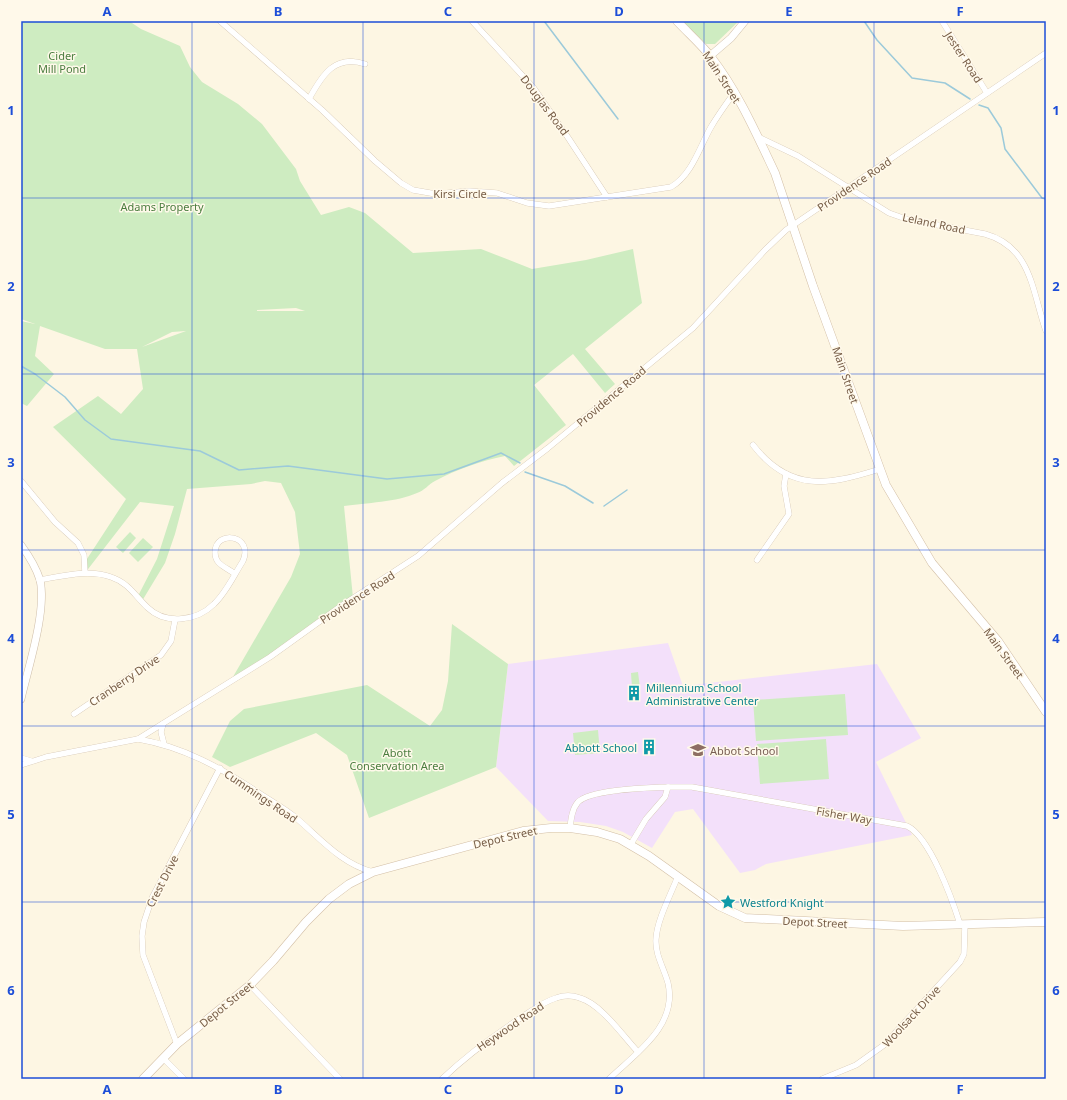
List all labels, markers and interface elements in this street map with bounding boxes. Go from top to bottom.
text: A [103,2,112,20]
text: B [274,2,282,20]
text: C [444,2,452,20]
text: D [614,2,624,20]
text: E [785,2,793,20]
text: F [956,2,964,20]
street label: Jester Road [941,28,986,86]
park label: Cider Mill Pond [38,48,86,76]
street label: Main Street [700,48,744,106]
street label: Douglas Road [517,72,573,138]
text: 1 [7,101,15,119]
text: 1 [1052,101,1060,119]
street label: Providence Road [814,154,894,214]
street label: Kirsi Circle [433,186,487,201]
park label: Adams Property [120,199,204,214]
street label: Leland Road [901,209,967,237]
text: 2 [7,277,15,295]
text: 2 [1052,277,1060,295]
street label: Main Street [829,344,863,406]
street label: Providence Road [573,362,649,430]
text: 3 [7,453,15,471]
text: 3 [1052,453,1060,471]
street label: Providence Road [317,567,397,627]
street label: Main Street [980,625,1028,681]
text: 4 [7,629,15,647]
text: 4 [1052,629,1060,647]
street label: Cranberry Drive [86,651,162,709]
place label: Millennium School Administrative Center [646,680,759,708]
building icon: Millennium School Administrative Center [625,684,643,702]
building icon: Abbott School [640,738,658,756]
place label: Abbott School [565,740,637,755]
school or university icon: Abbot School [689,741,707,759]
place label: Abbot School [710,743,778,758]
park label: Abott Conservation Area [349,745,445,773]
street label: Cummings Road [221,766,301,826]
street label: Fisher Way [815,803,873,827]
text: 5 [7,805,15,823]
text: 5 [1052,805,1060,823]
street label: Depot Street [472,822,538,852]
street label: Crest Drive [142,852,182,910]
place icon: Westford Knight [719,893,737,911]
place label: Westford Knight [740,895,824,910]
street label: Depot Street [782,913,848,931]
street label: Depot Street [196,978,256,1030]
text: 6 [7,981,15,999]
text: 6 [1052,981,1060,999]
street label: Woolsack Drive [879,982,943,1050]
street label: Heywood Road [474,998,546,1054]
text: A [103,1080,112,1098]
text: B [274,1080,282,1098]
text: C [444,1080,452,1098]
text: D [614,1080,624,1098]
text: E [785,1080,793,1098]
text: F [956,1080,964,1098]

